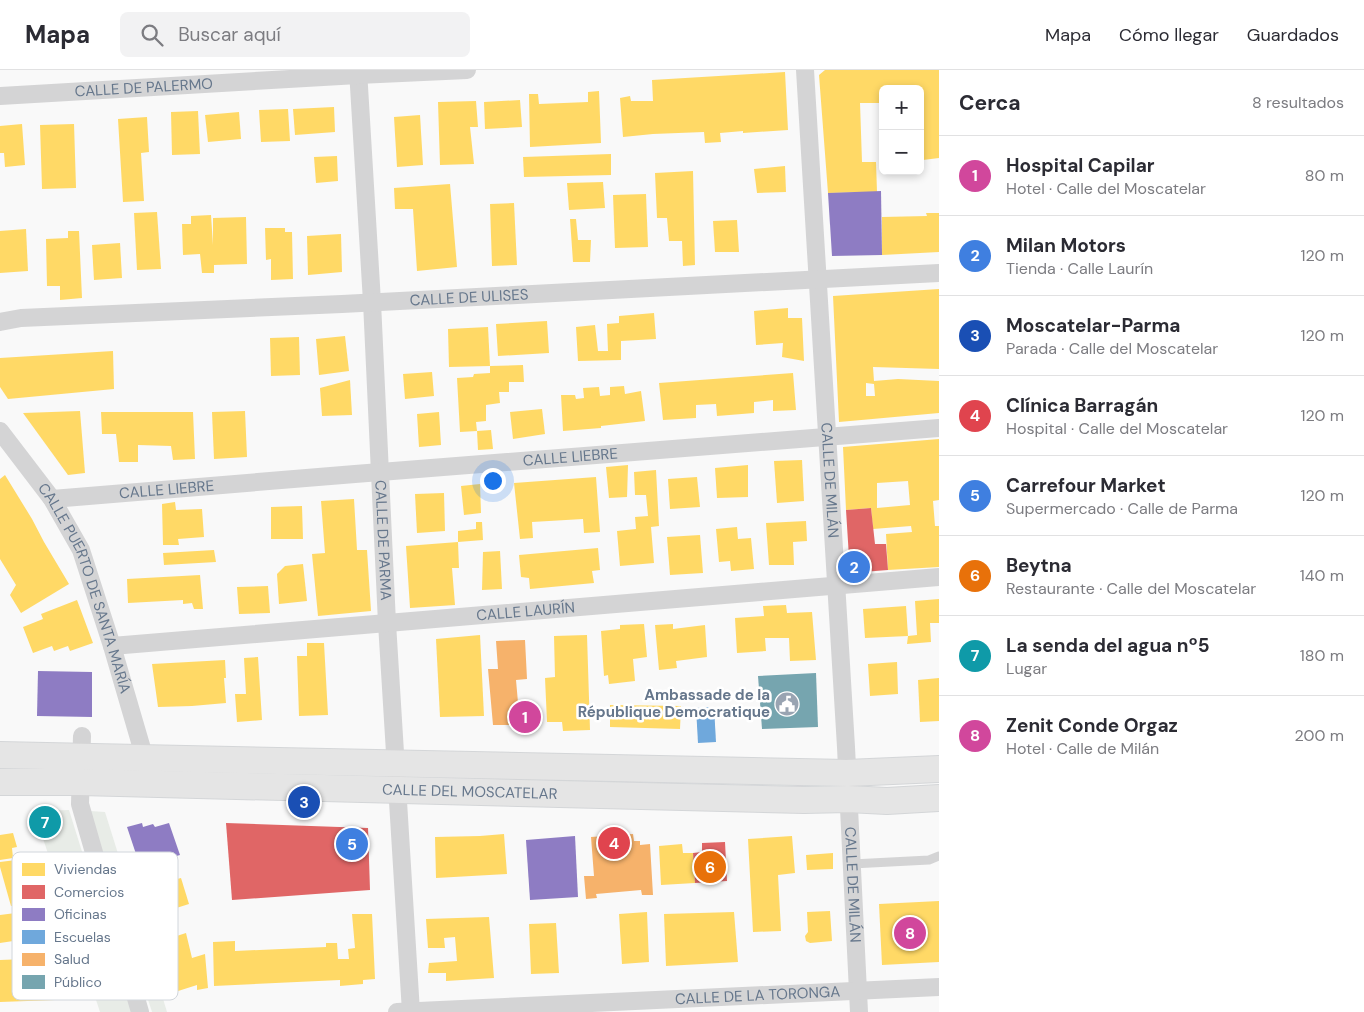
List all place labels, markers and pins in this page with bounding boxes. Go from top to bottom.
pin: 2 [838,548,870,586]
place label: Ambassade de la République Democratique [578,685,770,722]
public building icon: Ambassade de la République Democratique [774,691,800,717]
pin: 1 [509,698,541,736]
pin: 3 [288,783,320,821]
pin: 7 [29,803,61,841]
pin: 4 [598,824,630,862]
pin: 5 [336,825,368,863]
pin: 6 [694,848,726,886]
pin: 8 [894,914,926,952]

